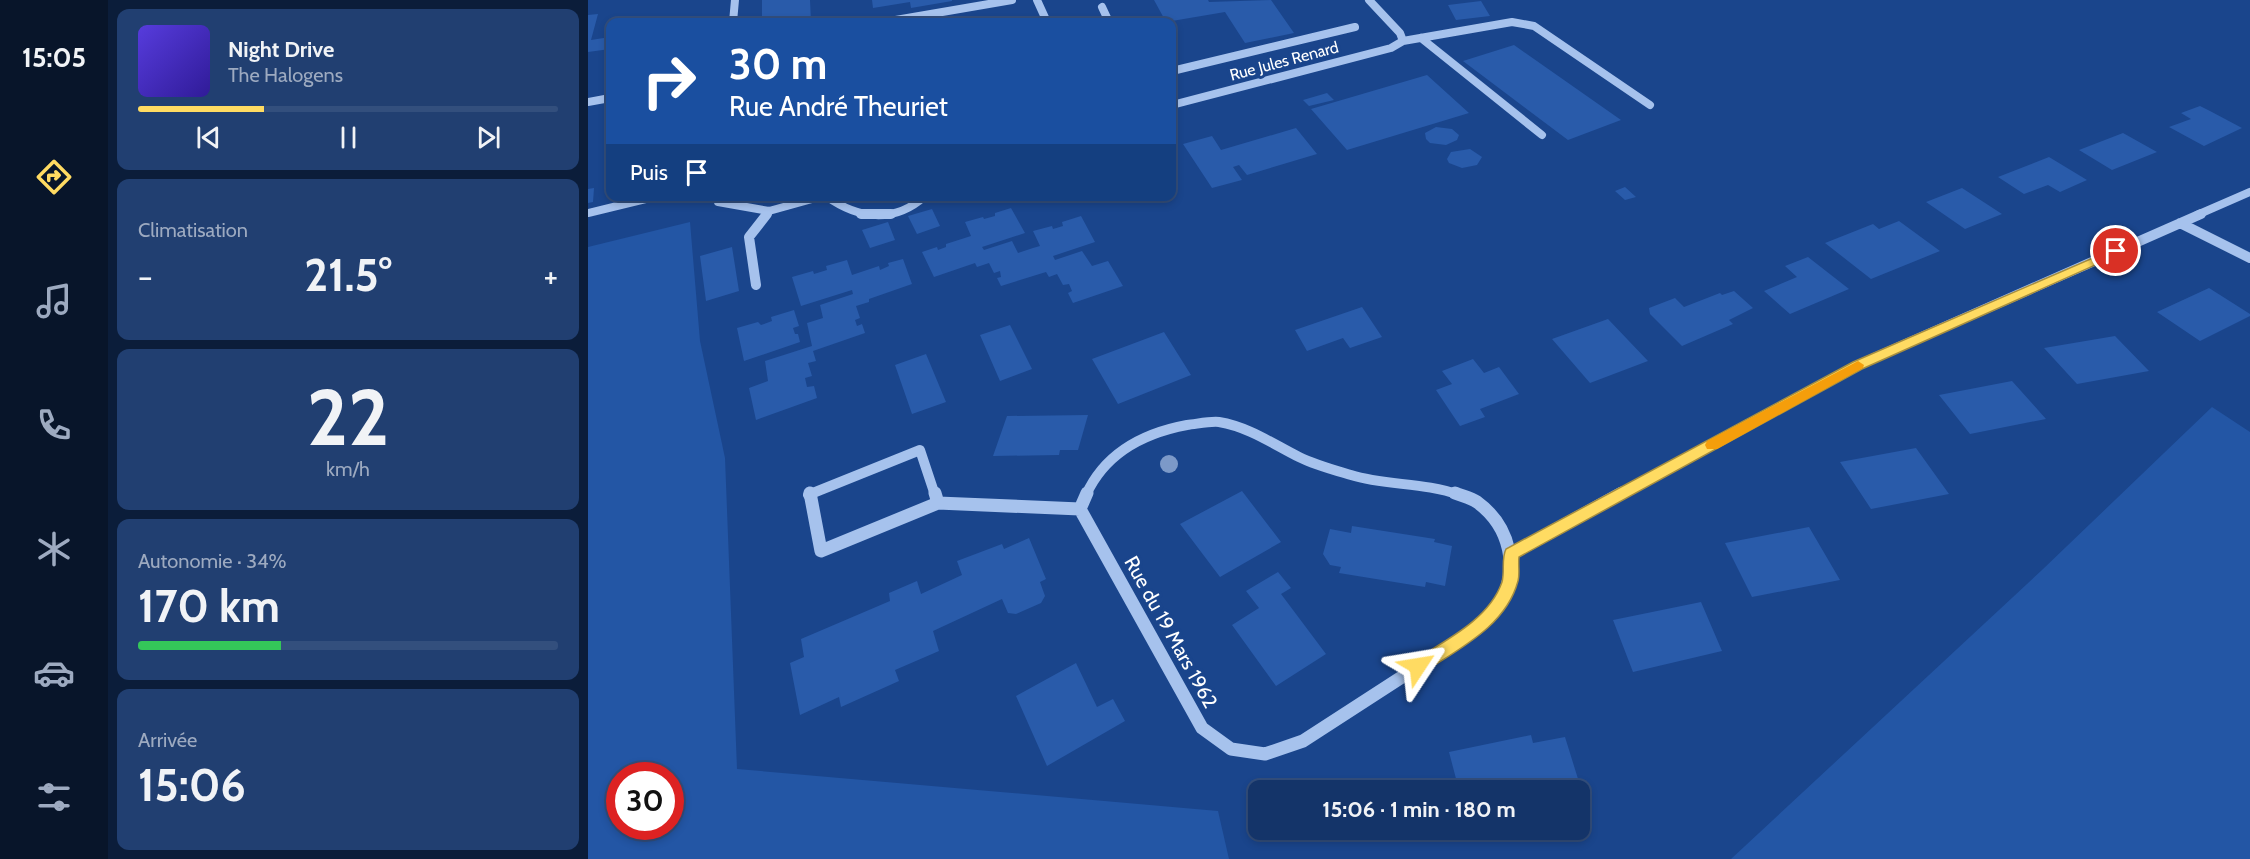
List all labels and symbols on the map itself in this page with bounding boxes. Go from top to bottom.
street label: Rue Jules Renard [1227,37,1341,85]
pin [2090,225,2141,276]
street label: Rue du 19 Mars 1962 [1119,552,1223,712]
position arrow [1386,634,1450,698]
speed limit sign: 30 [606,762,684,840]

